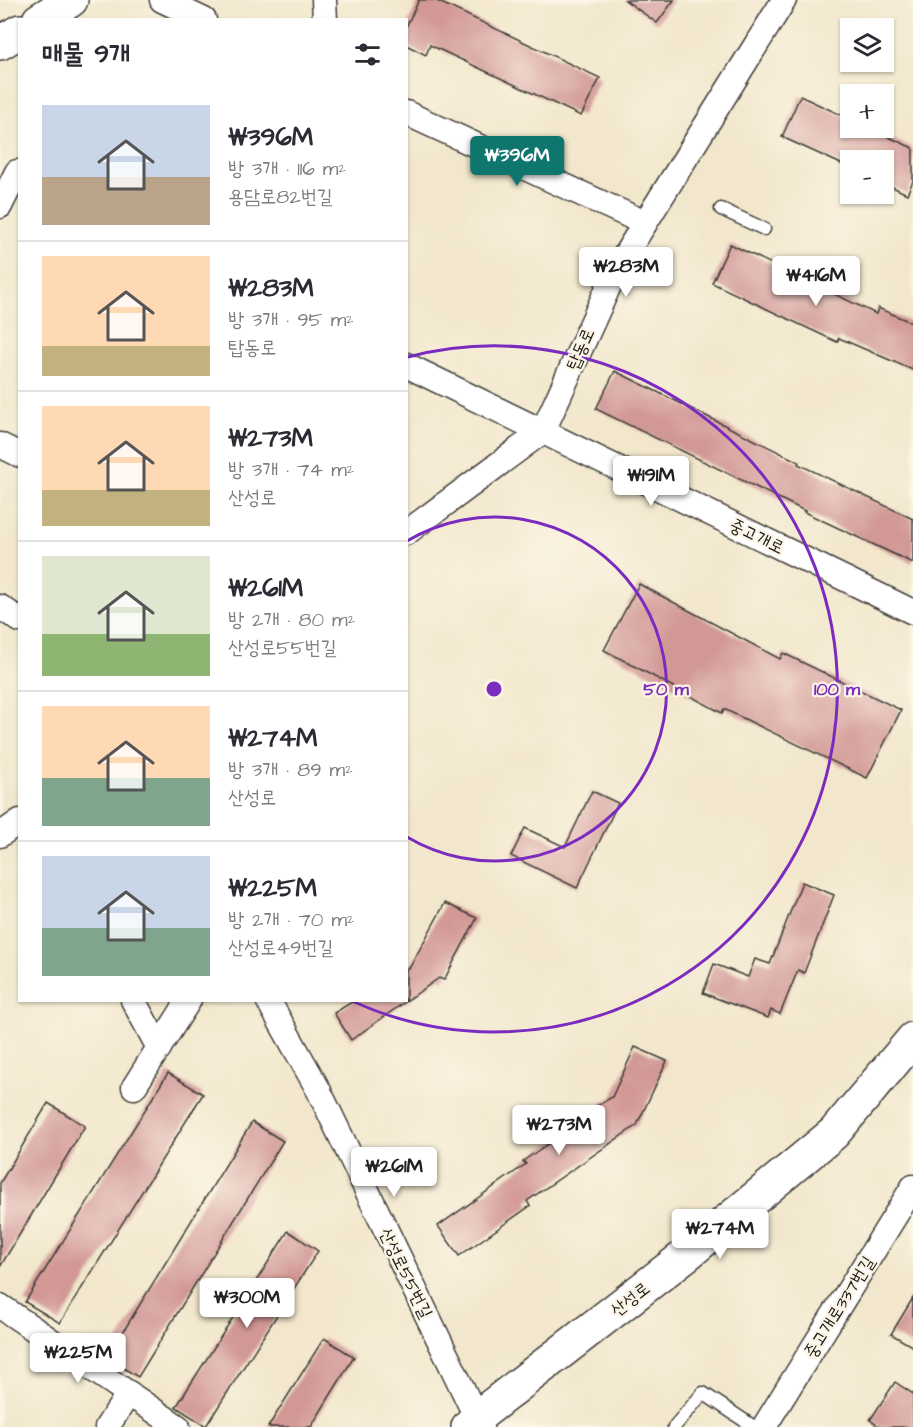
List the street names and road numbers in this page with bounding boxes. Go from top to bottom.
street label: 탑동로 [560,324,601,374]
street label: 중고개로 [725,513,788,560]
street label: 산성로55번길 [373,1224,438,1323]
street label: 중고개로337번길 [798,1251,881,1363]
street label: 산성로 [605,1276,655,1323]

